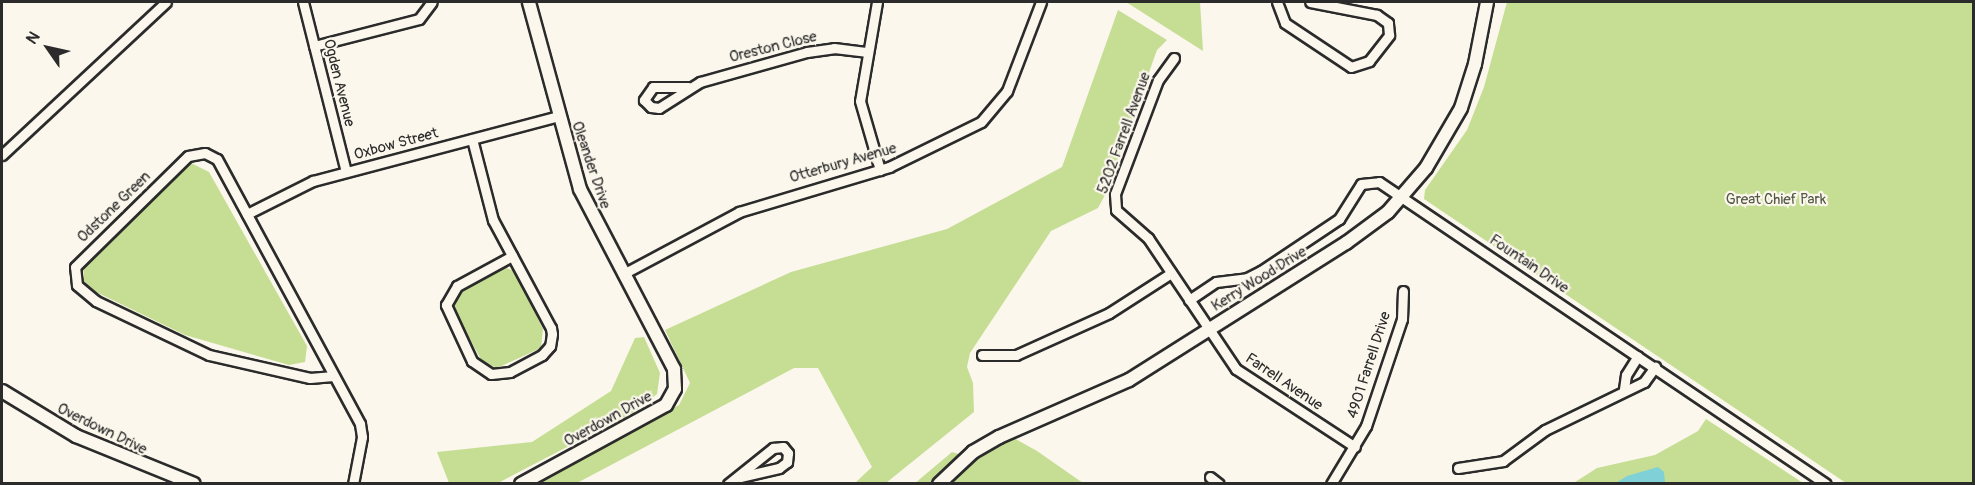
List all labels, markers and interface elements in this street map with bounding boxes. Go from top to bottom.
north arrow [18,18,78,78]
street label: Oreston Close [727,27,819,67]
text: N [22,28,44,48]
street label: Ogden Avenue [319,37,359,129]
street label: 5202 Farrell Avenue [1094,70,1154,196]
street label: Oleander Drive [568,119,614,211]
street label: Oxbow Street [352,124,440,164]
street label: Otterbury Avenue [787,139,899,187]
street label: Odstone Green [74,168,154,246]
park label: Great Chief Park [1726,191,1826,209]
street label: Fountain Drive [1486,231,1572,297]
street label: Kerry Wood Drive [1208,243,1310,315]
street label: 4901 Farrell Drive [1343,309,1395,421]
street label: Farrell Avenue [1242,350,1326,414]
street label: Overdown Drive [561,387,655,451]
street label: Overdown Drive [54,400,150,458]

